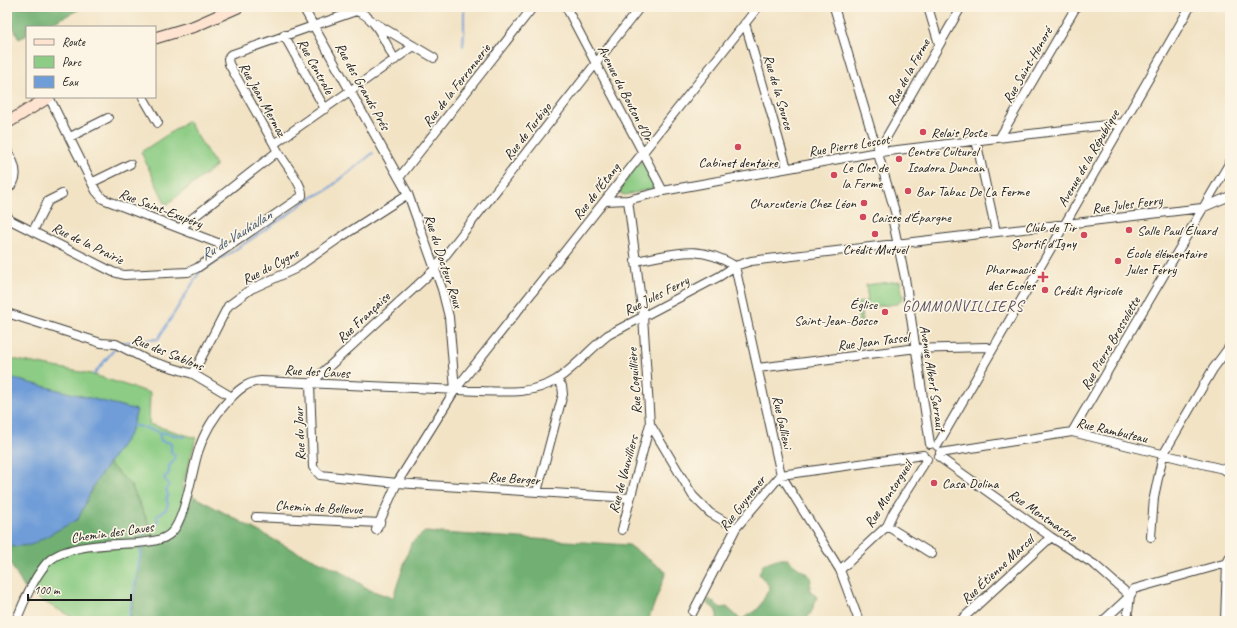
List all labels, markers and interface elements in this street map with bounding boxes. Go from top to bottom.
street label: Rue Saint-Honoré [999,22,1057,106]
legend [26,26,156,98]
text: Route [62,34,86,50]
street label: Rue de la Ferme [883,35,934,109]
street label: Rue Centrale [293,36,338,98]
street label: Rue de la Ferronnerie [419,39,495,130]
street label: Rue des Grands Prés [332,40,394,134]
street label: Avenue du Bouton d'Or [594,42,658,146]
street label: Rue de la Source [760,53,798,133]
text: Parc [62,54,82,70]
street label: Rue Jean Mermoz [235,59,291,140]
text: Eau [62,74,80,90]
street label: Rue de Turbigo [500,99,556,163]
street label: Avenue de la République [1054,106,1124,210]
place label: Relais Poste [931,124,988,141]
marker: Relais Poste [918,127,928,137]
street label: Rue Pierre Lescot [807,130,892,160]
marker: Cabinet dentaire [733,142,743,152]
place label: Centre Culturel Isadora Duncan [907,143,985,176]
place label: Cabinet dentaire [698,154,779,171]
marker: Centre Culturel Isadora Duncan [894,154,904,164]
street label: Rue de l'Étang [569,159,624,223]
place label: Le Clos de la Ferme [842,159,890,192]
marker: Le Clos de la Ferme [829,170,839,180]
place label: Bar Tabac De La Ferme [916,183,1030,200]
street label: Rue Saint-Exupéry [117,185,206,233]
marker: Bar Tabac De La Ferme [903,186,913,196]
street label: Rue Jules Ferry [1091,192,1164,217]
place label: Charcuterie Chez Léon [749,195,857,212]
marker: Charcuterie Chez Léon [859,198,869,208]
water label: Ru de Vauhallan [197,205,276,265]
place label: Caisse d'Épargne [871,209,952,226]
street label: Rue du Docteur Roux [420,212,467,311]
marker: Caisse d'Épargne [858,212,868,222]
street label: Rue de la Prairie [49,219,128,269]
place label: Club de Tir Sportif d'Igny [1011,219,1078,252]
place label: Salle Paul Éluard [1137,222,1219,239]
marker: Salle Paul Éluard [1124,225,1134,235]
marker: Crédit Mutuel [870,229,880,239]
marker: Club de Tir Sportif d'Igny [1079,230,1089,240]
place label: Crédit Mutuel [843,241,910,258]
street label: Rue du Cygne [239,244,303,288]
place label: École élémentaire Jules Ferry [1125,245,1208,278]
marker: École élémentaire Jules Ferry [1113,256,1123,266]
place label: Pharmacie des Ecoles [985,261,1036,294]
street label: Rue Jules Ferry [621,271,693,319]
marker: Pharmacie des Ecoles [1038,272,1048,282]
place label: Crédit Agricole [1053,282,1123,299]
marker: Crédit Agricole [1040,285,1050,295]
street label: Rue Française [333,287,395,346]
street label: Rue Pierre Brossolette [1077,292,1145,393]
place label: Église Saint-Jean-Bosco [794,296,879,329]
district label: GOMMONVILLIERS [902,297,1025,316]
marker: Église Saint-Jean-Bosco [880,307,890,317]
street label: Avenue Albert Sarraut [916,324,950,434]
street label: Rue Jean Tassel [836,328,912,354]
street label: Rue des Sablons [130,330,207,375]
street label: Rue Coquillière [624,346,645,415]
street label: Rue des Caves [284,361,351,382]
street label: Rue Gallieni [769,394,797,452]
street label: Rue du Jour [290,406,309,461]
street label: Rue Rambuteau [1075,414,1150,447]
street label: Rue de Vauvilliers [605,432,642,515]
street label: Rue Montorgueil [861,456,918,531]
street label: Rue Berger [488,468,541,489]
street label: Rue Guynemer [716,471,770,534]
place label: Casa Dolina [942,475,1000,492]
marker: Casa Dolina [929,478,939,488]
street label: Rue Montmartre [1005,486,1081,546]
street label: Chemin de Bellevue [275,497,365,518]
street label: Chemin des Caves [70,518,156,547]
street label: Rue Étienne Marcel [957,530,1039,607]
scale bar [28,576,131,602]
text: 100 m [34,582,61,598]

